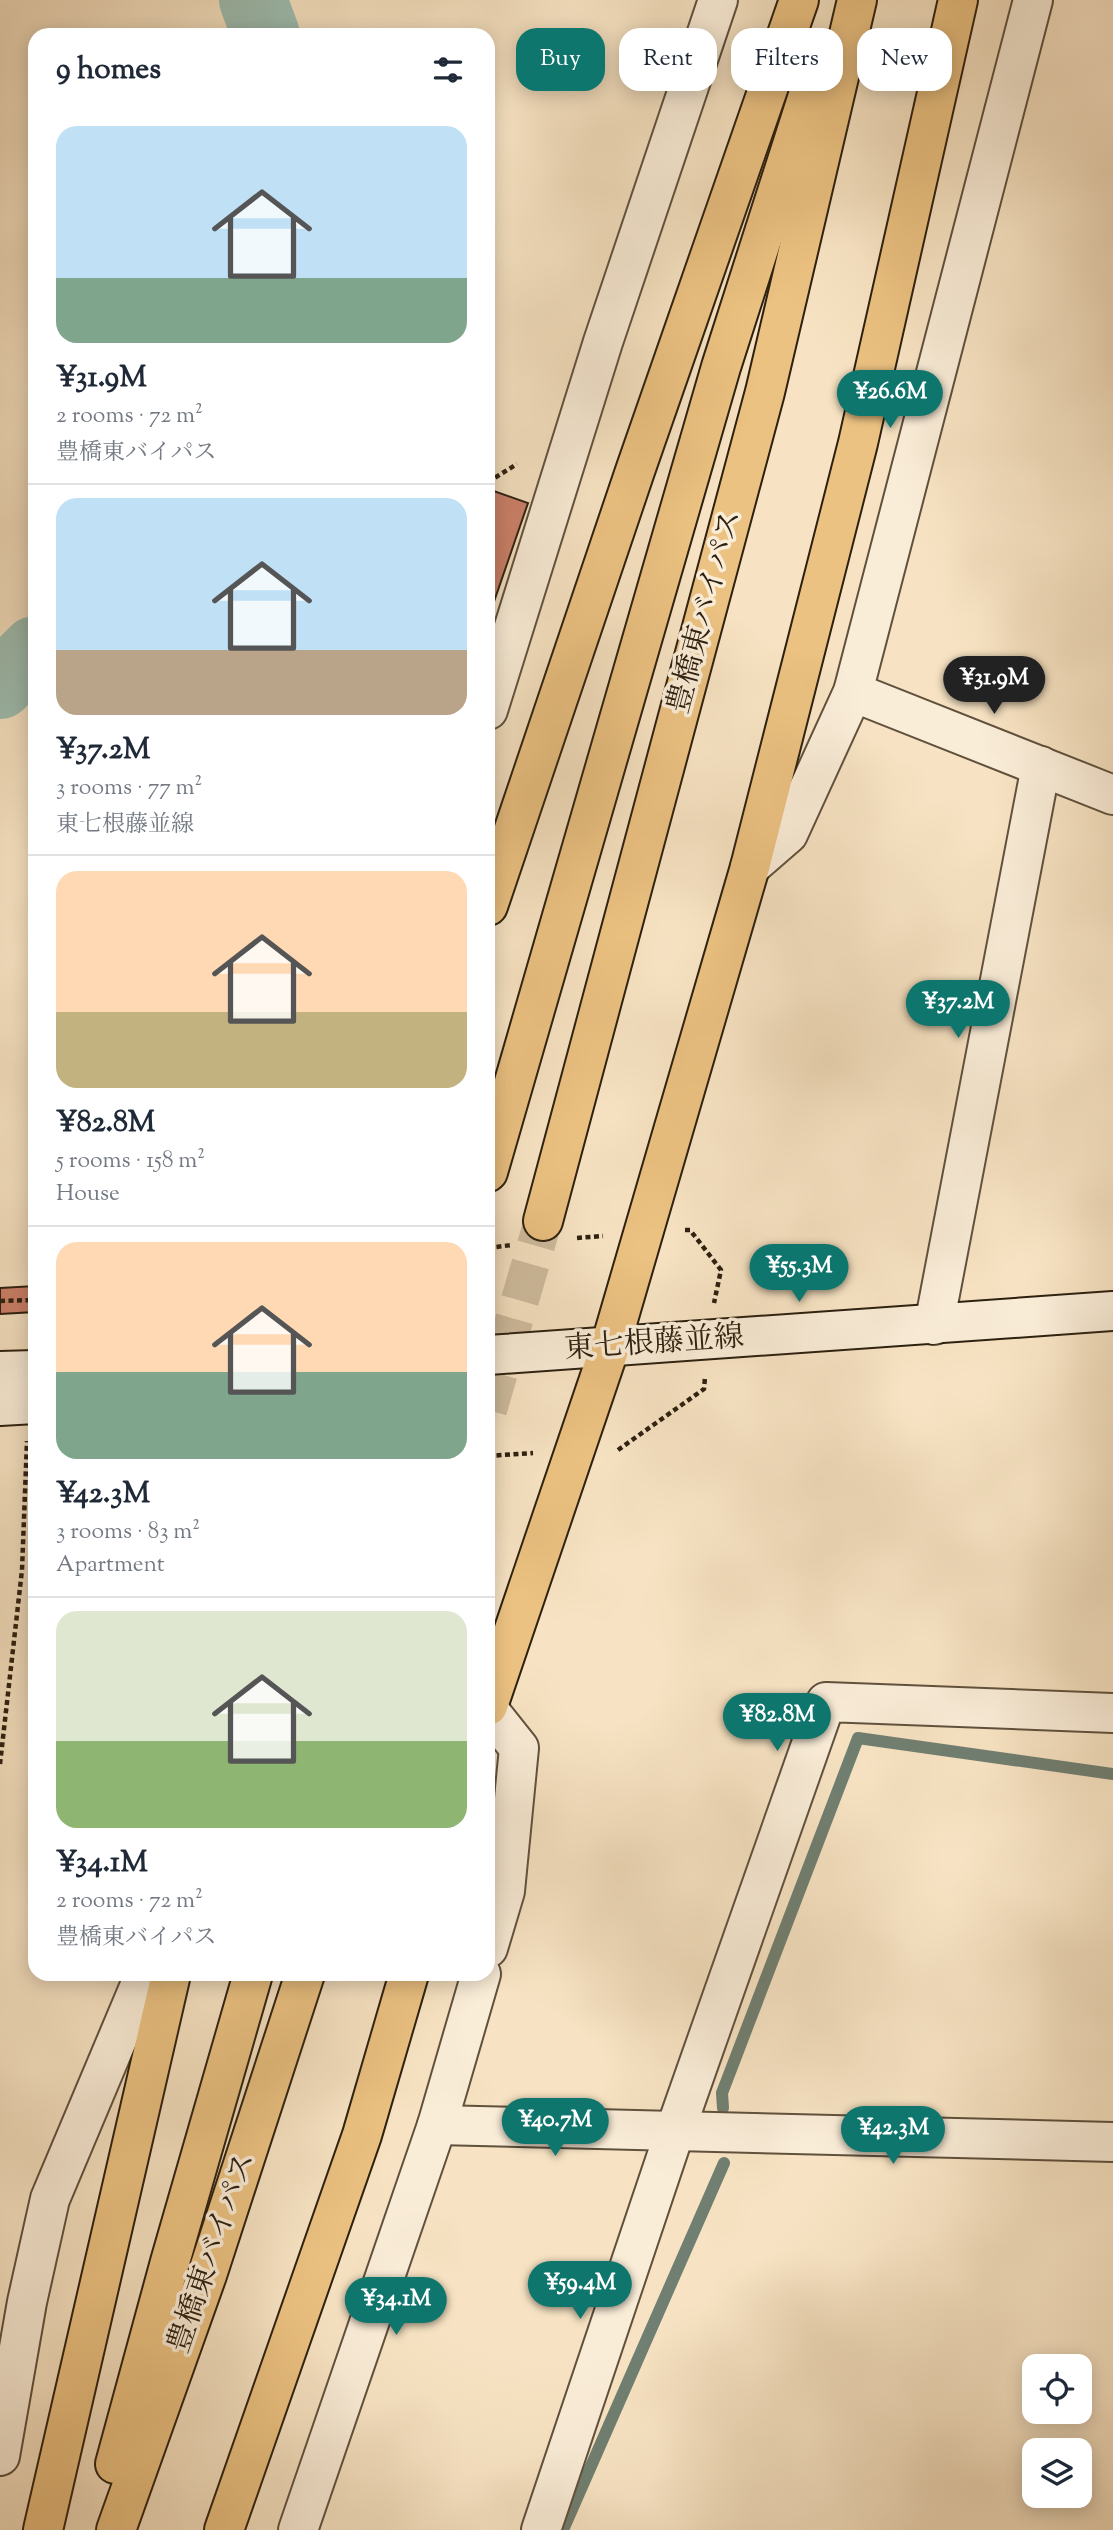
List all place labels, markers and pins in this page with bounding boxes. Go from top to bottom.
pin: ¥26.6M [833,370,947,430]
pin: ¥31.9M [937,656,1051,716]
pin: ¥37.2M [901,981,1015,1040]
pin: ¥55.3M [742,1244,856,1304]
pin: ¥82.8M [720,1694,834,1753]
pin: ¥40.7M [498,2098,612,2158]
pin: ¥42.3M [836,2106,950,2166]
pin: ¥59.4M [523,2262,637,2321]
pin: ¥34.1M [339,2278,453,2337]

